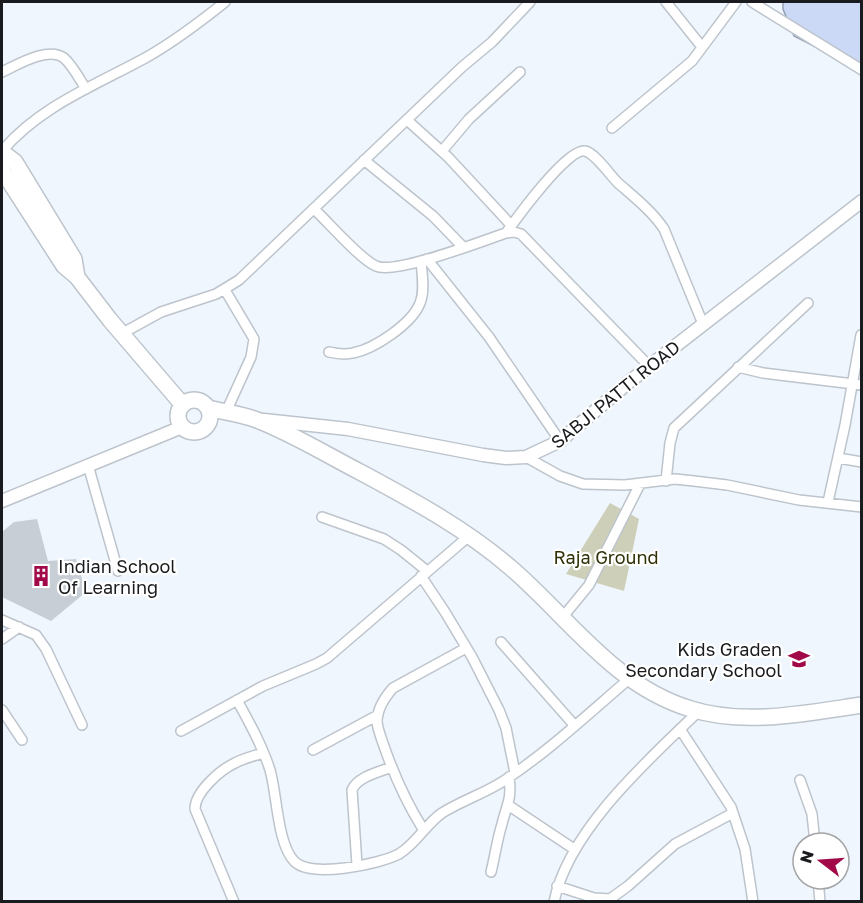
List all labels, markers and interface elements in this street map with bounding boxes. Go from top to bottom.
street label: SABJI PATTI ROAD [546,335,684,453]
park label: Raja Ground [553,546,659,568]
place label: Indian School Of Learning [58,555,176,598]
building icon: Indian School Of Learning [29,564,53,588]
place label: Kids Graden Secondary School [625,638,782,681]
school or university icon: Kids Graden Secondary School [787,647,811,671]
north arrow [791,831,851,891]
text: N [795,848,818,865]

